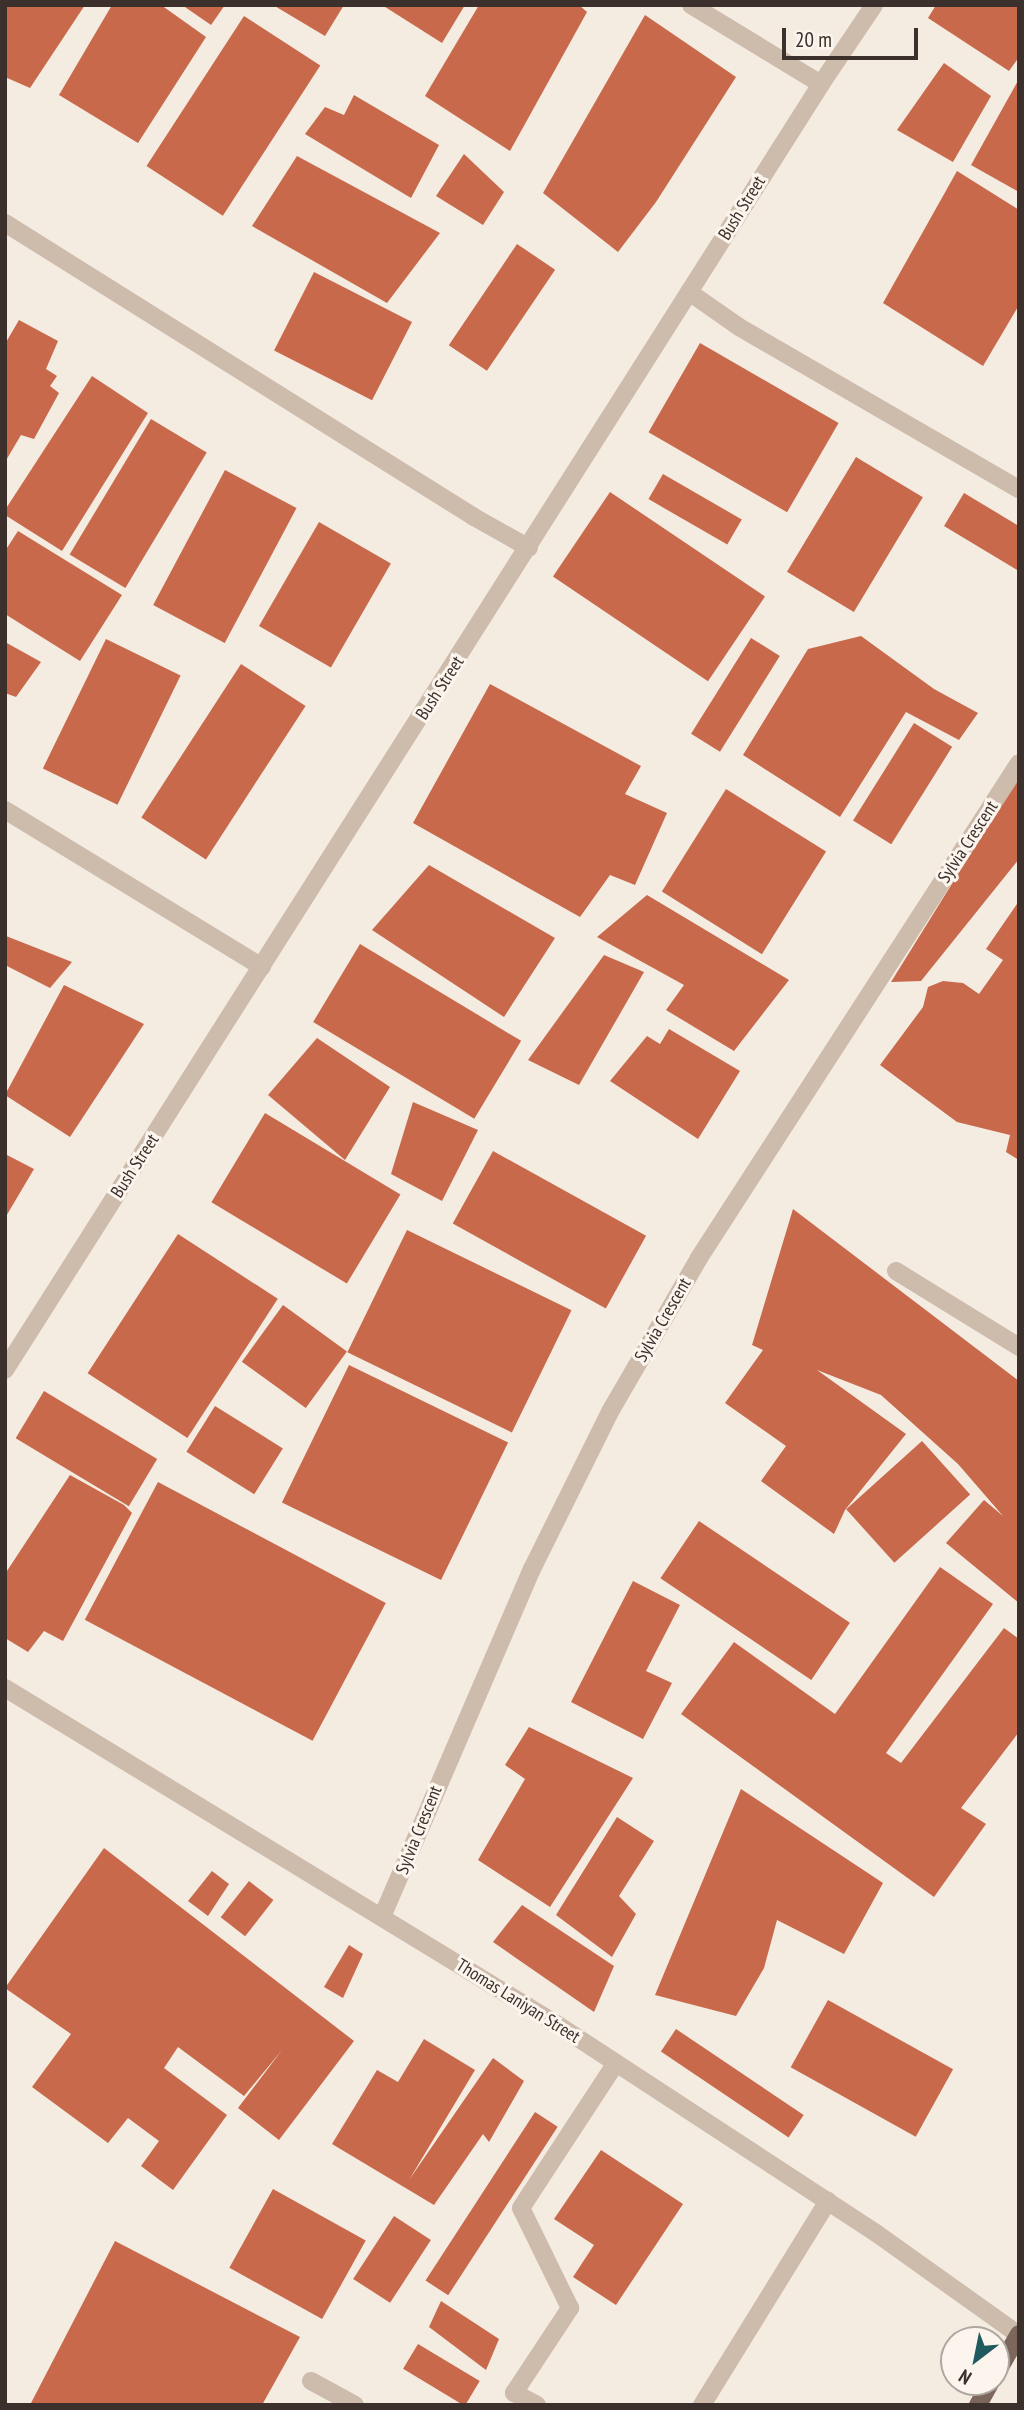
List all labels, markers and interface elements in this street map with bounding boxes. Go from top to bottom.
scale bar [786,14,922,58]
text: 20 m [795,26,832,53]
street label: Bush Street [714,172,770,244]
street label: Bush Street [412,652,468,724]
street label: Sylvia Crescent [934,797,1002,887]
street label: Bush Street [107,1130,163,1202]
street label: Sylvia Crescent [630,1274,696,1366]
street label: Sylvia Crescent [391,1783,447,1877]
street label: Thomas Laniyan Street [452,1954,584,2048]
north arrow [940,2326,1010,2396]
text: N [954,2364,976,2390]

